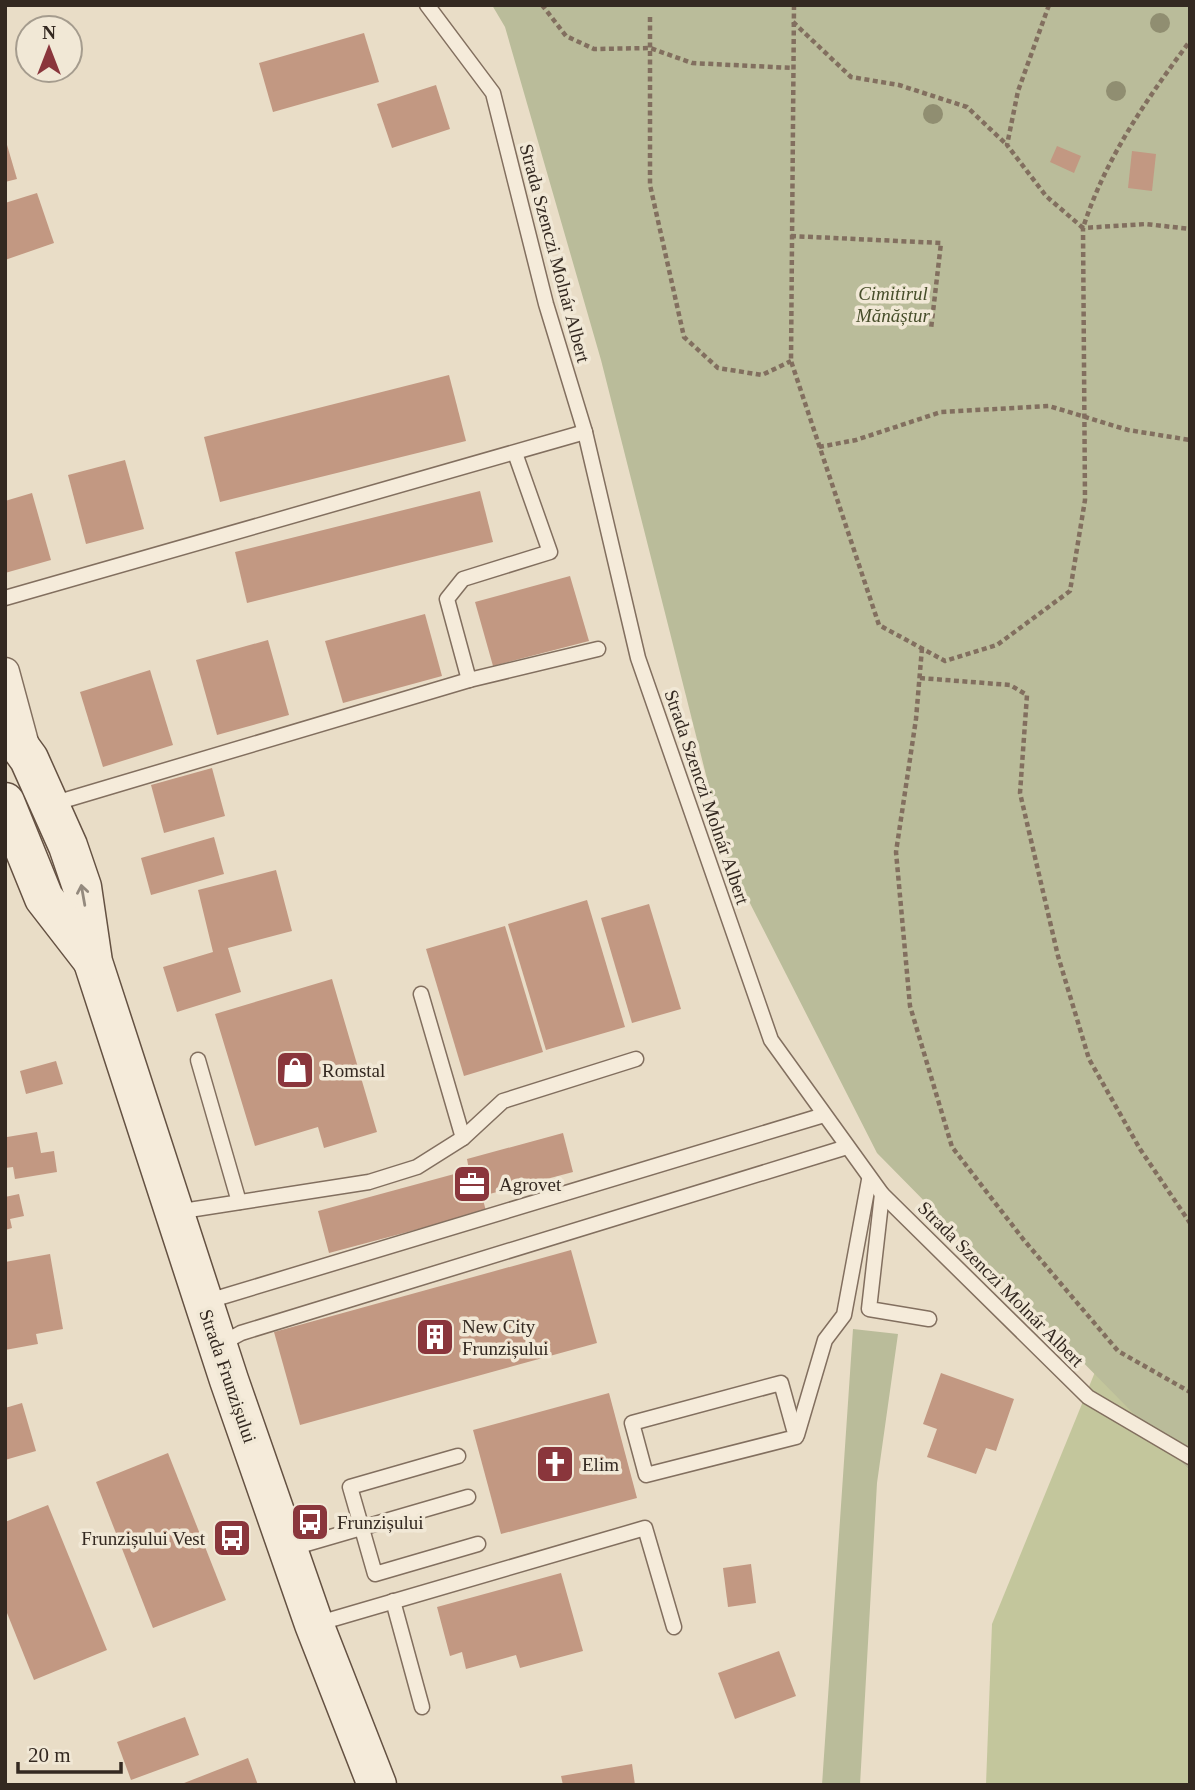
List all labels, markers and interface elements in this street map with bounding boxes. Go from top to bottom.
north arrow [14,14,84,84]
text: N [42,22,56,43]
street label: Strada Szenczi Molnár Albert [516,141,594,365]
park label: Cimitirul Mănăștur [855,283,931,326]
street label: Strada Szenczi Molnár Albert [660,687,754,908]
one-way arrow [75,884,89,907]
shop icon: Romstal [274,1049,316,1091]
place label: Romstal [322,1060,385,1081]
office icon: Agrovet [451,1163,493,1205]
place label: Agrovet [499,1174,562,1195]
street label: Strada Szenczi Molnár Albert [914,1197,1089,1372]
street label: Strada Frunzișului [195,1306,261,1446]
building icon: New City Frunzișului [414,1316,456,1358]
place label: New City Frunzișului [462,1316,549,1359]
church icon: Elim [534,1443,576,1485]
place label: Elim [582,1454,619,1475]
bus stop icon: Frunzișului [289,1501,331,1543]
place label: Frunzișului [337,1512,424,1533]
bus stop icon: Frunzișului Vest [211,1517,253,1559]
place label: Frunzișului Vest [81,1528,206,1549]
scale bar [18,1730,121,1774]
text: 20 m [28,1743,71,1767]

